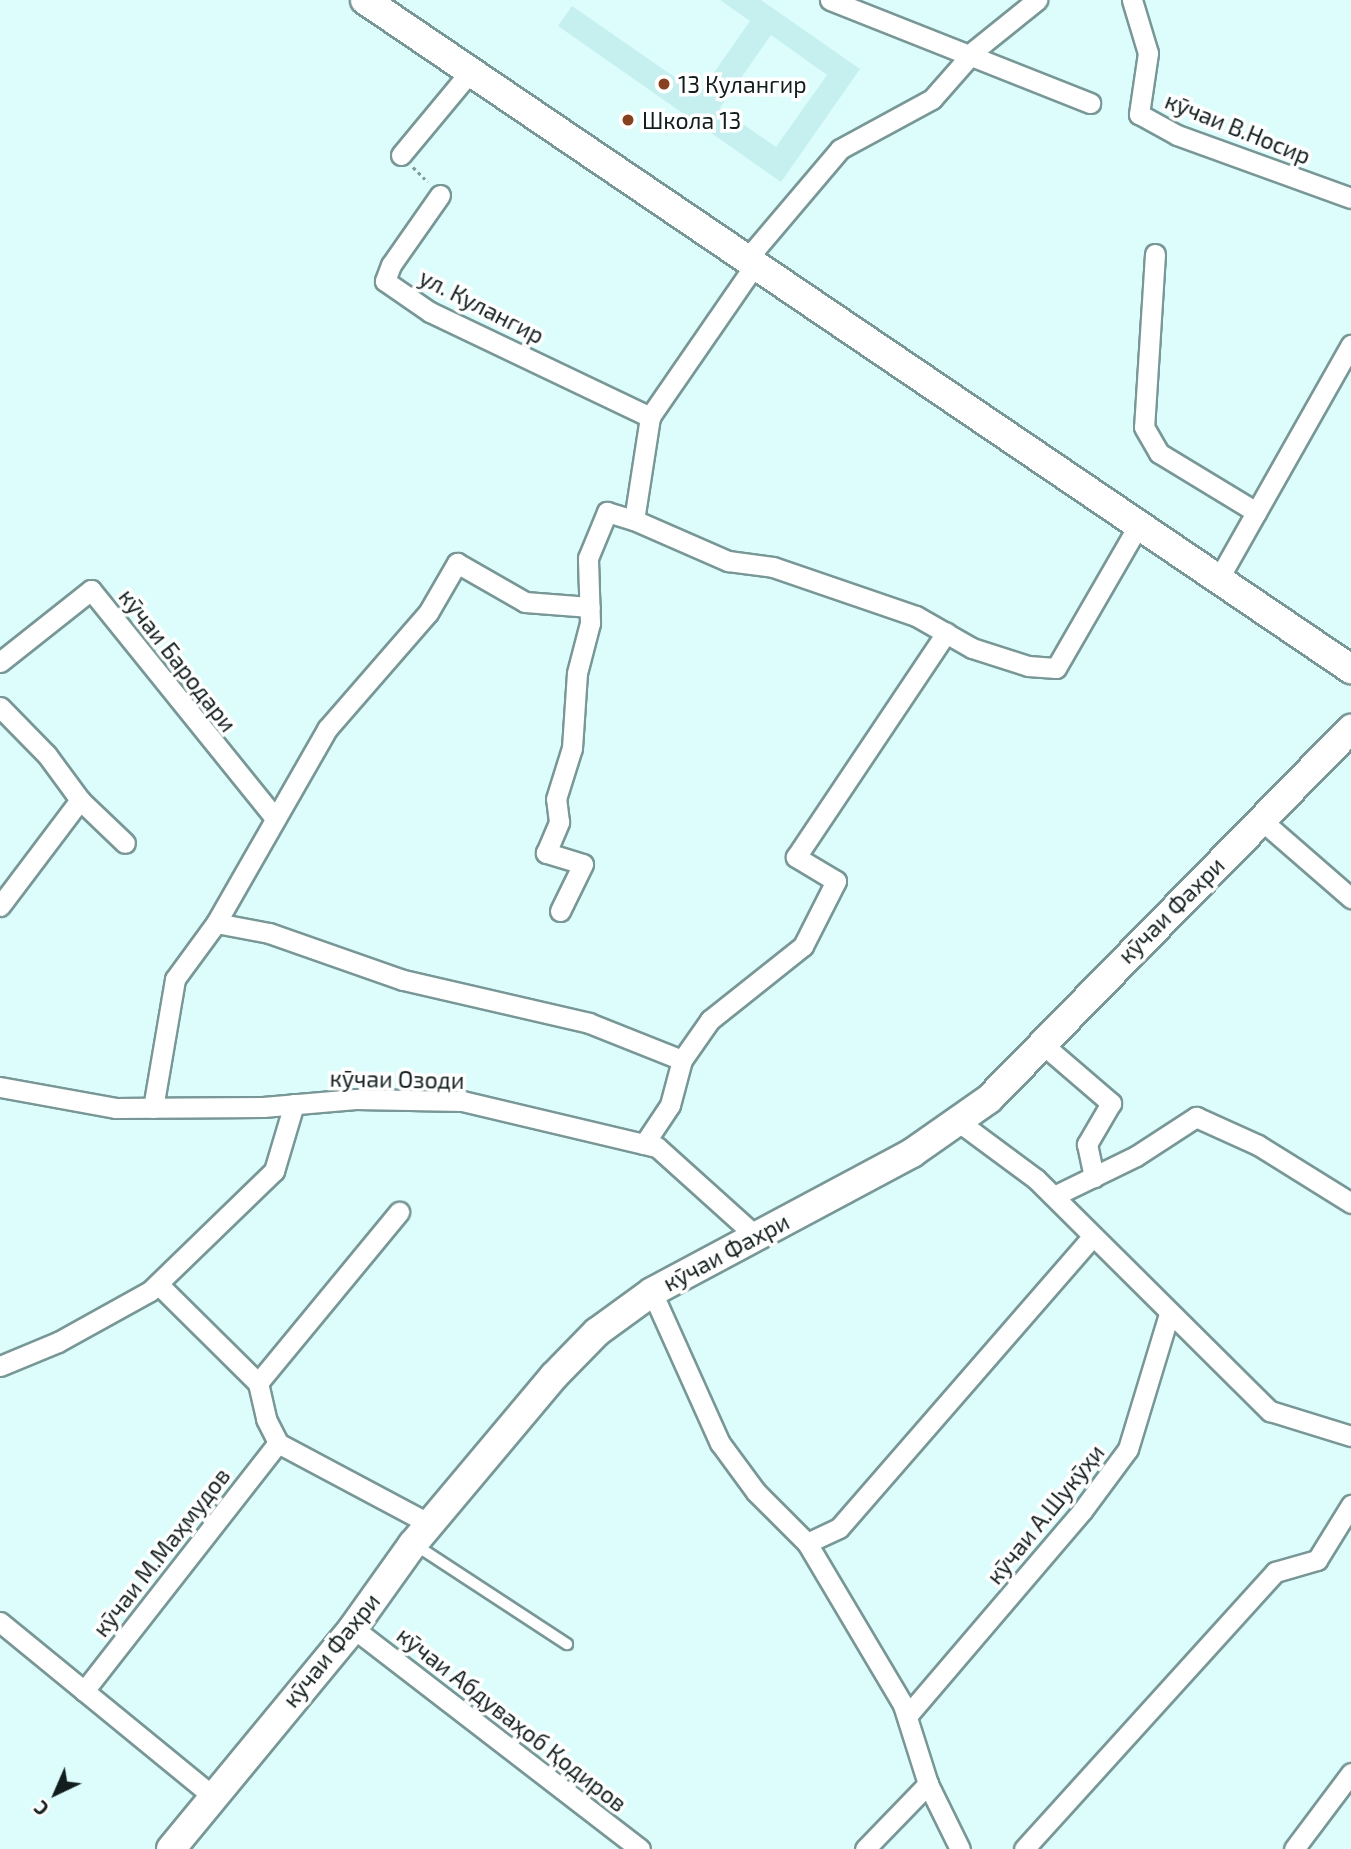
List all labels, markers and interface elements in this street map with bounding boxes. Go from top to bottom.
place label: 13 Кулангир [678,70,807,98]
marker: 13 Кулангир [656,76,672,92]
street label: кӯчаи В.Носир [1161,86,1315,170]
place label: Школа 13 [642,106,741,134]
marker: Школа 13 [620,112,636,128]
street label: ул. Кулангир [415,263,549,349]
street label: кӯчаи Бародари [114,583,242,737]
street label: кӯчаи Фахри [1112,851,1230,969]
street label: кӯчаи Озоди [329,1064,465,1094]
street label: кӯчаи Фахри [658,1207,794,1297]
street label: кӯчаи А.Шукӯҳи [980,1439,1110,1589]
street label: кӯчаи М.Маҳмудов [87,1462,235,1642]
street label: кӯчаи Фахри [277,1587,385,1713]
street label: кӯчаи Абдуваҳоб Қодиров [392,1621,632,1817]
north arrow [21,1758,91,1828]
text: С [29,1796,53,1821]

